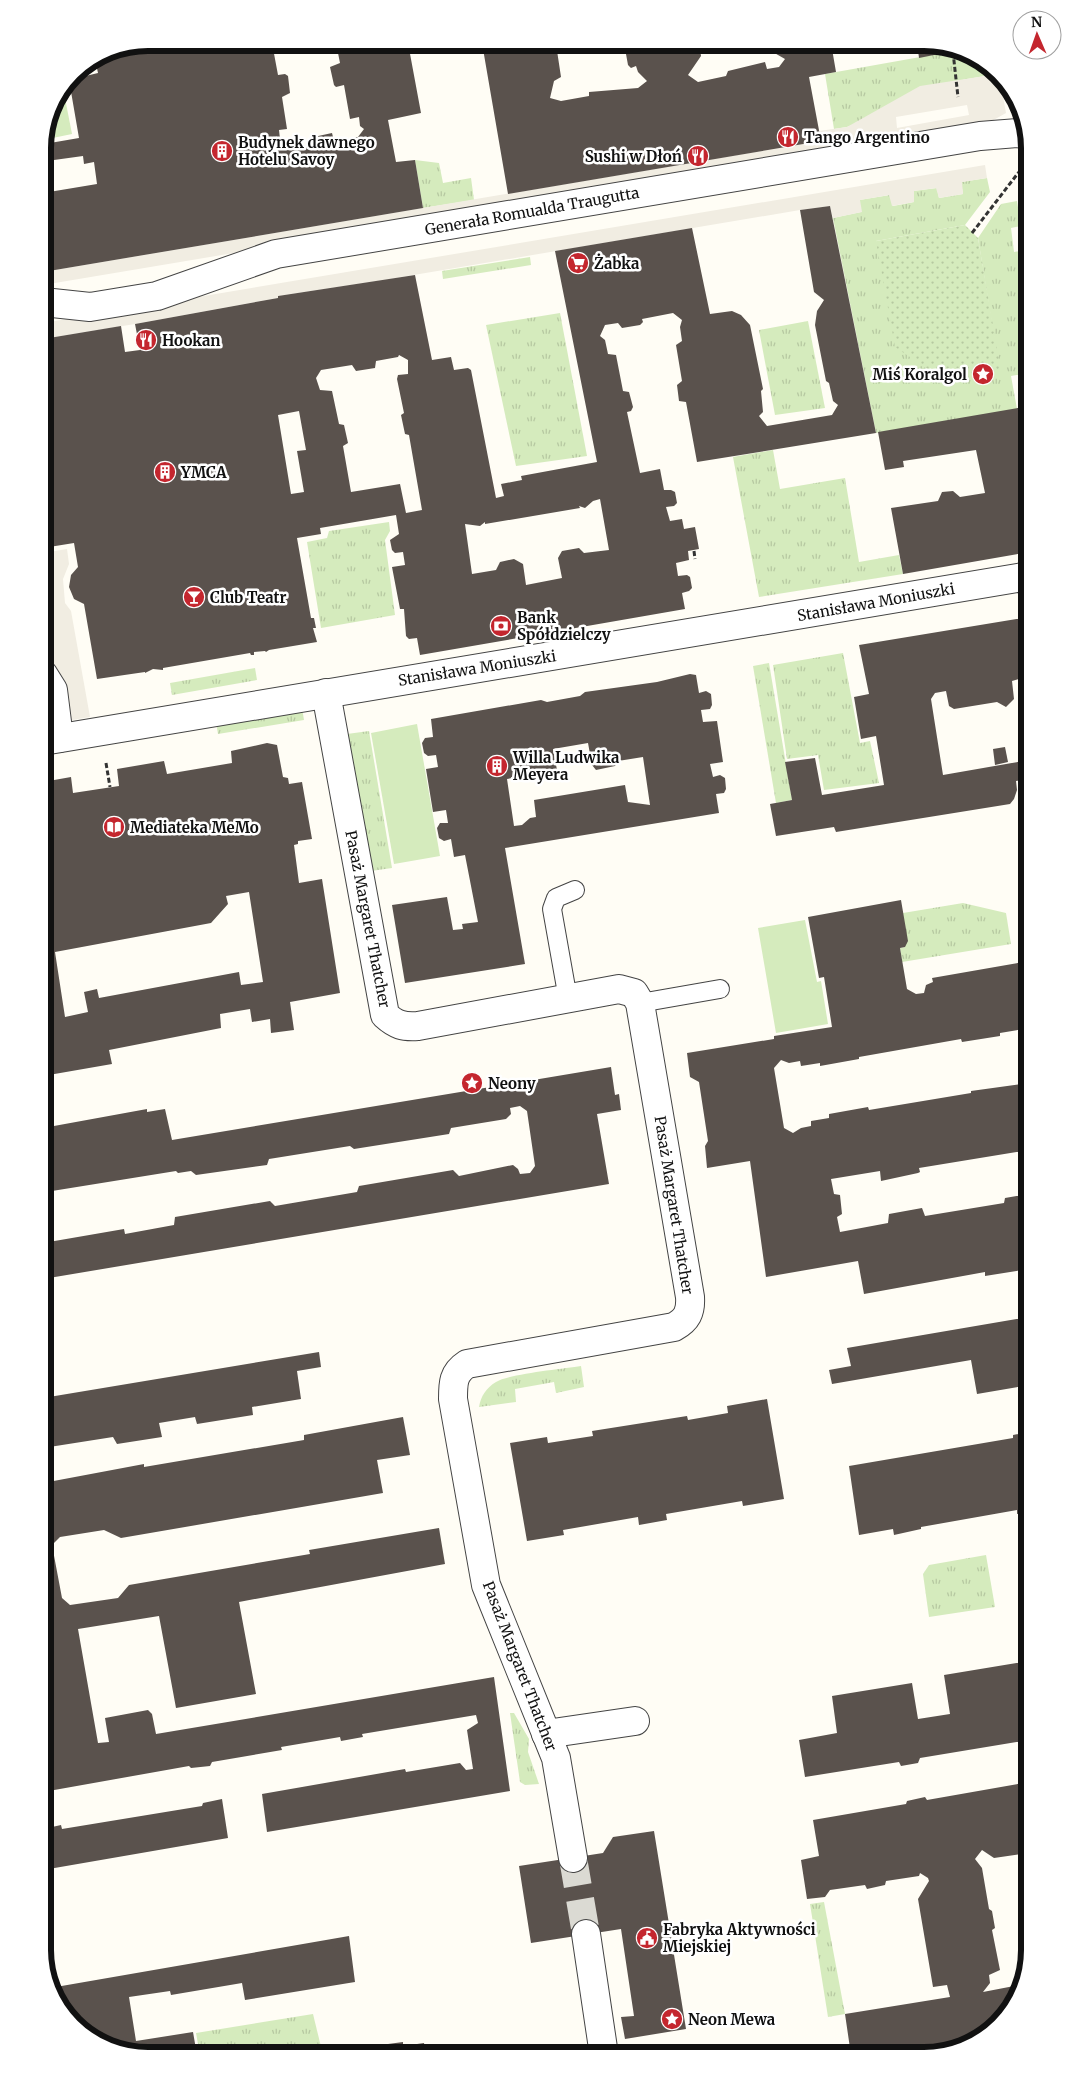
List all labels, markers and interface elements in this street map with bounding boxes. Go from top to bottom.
north arrow [1012,10,1062,60]
text: N [1031,13,1042,31]
restaurant icon: Tango Argentino [776,125,800,149]
place label: Tango Argentino [804,128,930,147]
place label: Budynek dawnego Hotelu Savoy [238,133,375,169]
building icon: Budynek dawnego Hotelu Savoy [210,139,234,163]
restaurant icon: Sushi w Dłoń [686,144,710,168]
place label: Sushi w Dłoń [585,147,682,166]
street label: Generała Romualda Traugutta [423,183,641,239]
supermarket icon: Żabka [566,251,590,275]
place label: Żabka [594,253,640,273]
restaurant icon: Hookan [134,328,158,352]
place label: Hookan [162,331,220,350]
place icon: Miś Koralgol [971,362,995,386]
place label: Miś Koralgol [873,365,967,384]
building icon: YMCA [153,460,177,484]
place label: YMCA [180,463,227,482]
street label: Stanisława Moniuszki [796,579,956,625]
bar icon: Club Teatr [182,585,206,609]
place label: Club Teatr [210,588,286,607]
place label: Bank Spółdzielczy [517,608,611,644]
bank icon: Bank Spółdzielczy [489,614,513,638]
street label: Stanisława Moniuszki [397,646,557,690]
place label: Willa Ludwika Meyera [512,748,620,784]
building icon: Willa Ludwika Meyera [485,754,509,778]
library icon: Mediateka MeMo [102,815,126,839]
place label: Mediateka MeMo [130,818,259,837]
street label: Pasaż Margaret Thatcher [341,829,395,1010]
place icon: Neony [460,1071,484,1095]
place label: Neony [488,1074,536,1093]
street label: Pasaż Margaret Thatcher [650,1114,698,1296]
street label: Pasaż Margaret Thatcher [479,1578,561,1754]
place label: Fabryka Aktywności Miejskiej [663,1920,816,1956]
public building icon: Fabryka Aktywności Miejskiej [635,1926,659,1950]
place icon: Neon Mewa [660,2007,684,2031]
place label: Neon Mewa [688,2010,776,2029]

